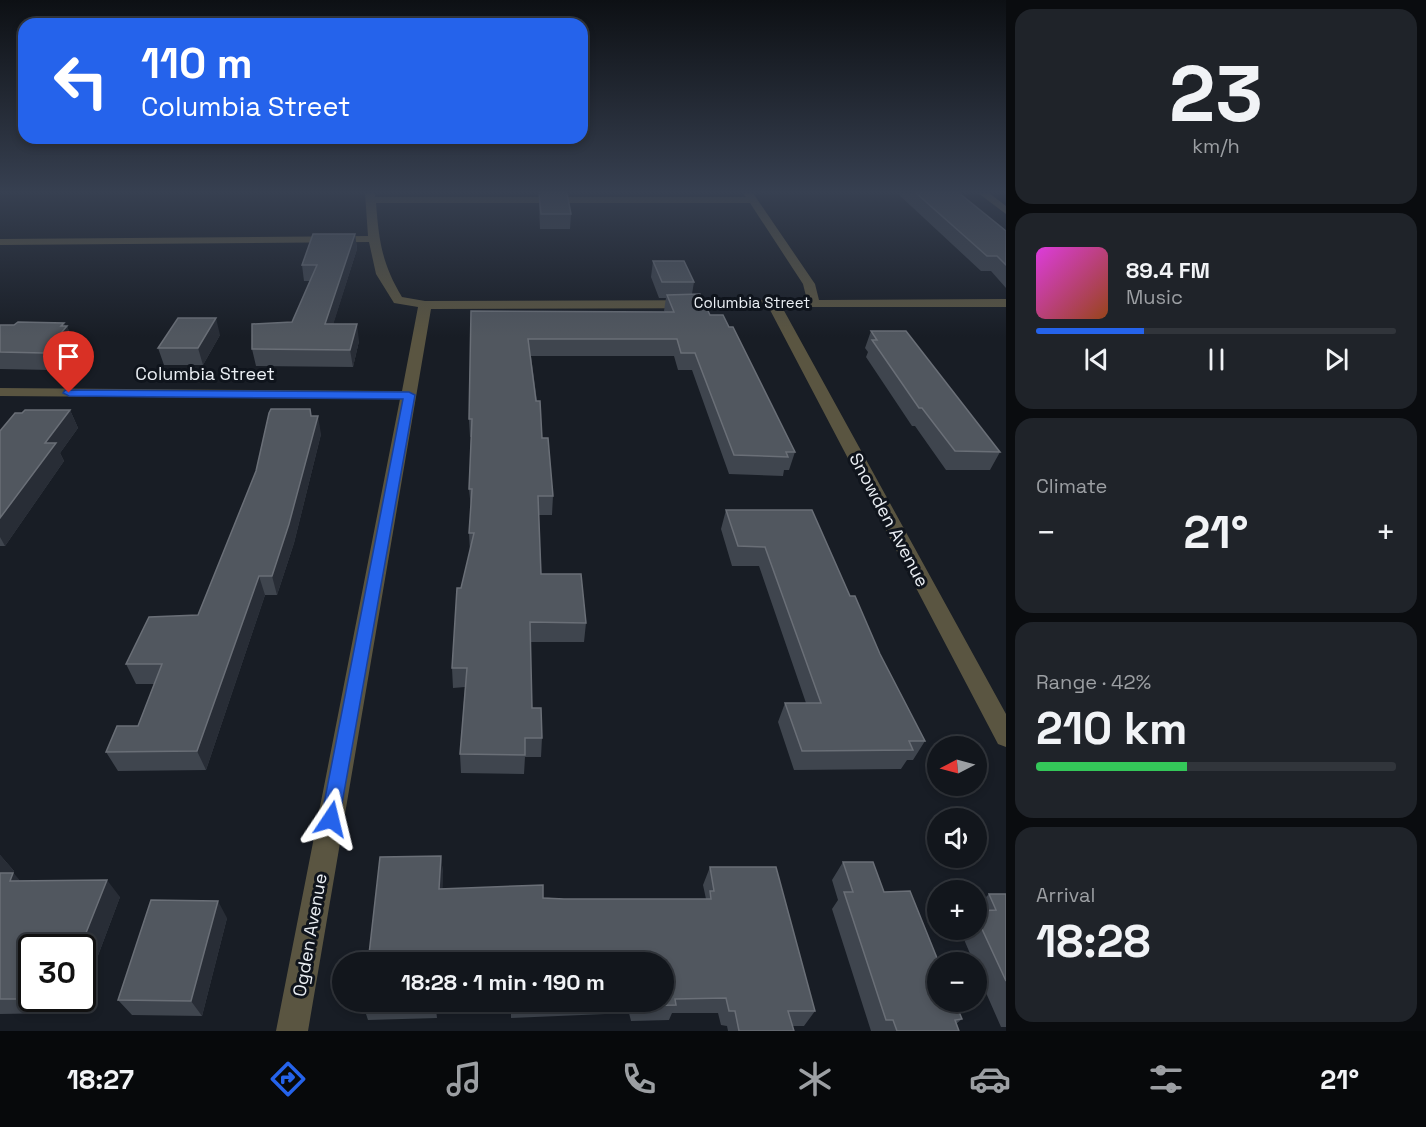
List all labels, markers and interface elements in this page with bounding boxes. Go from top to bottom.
text: 110 m [141,37,253,90]
icon: left [42,42,120,120]
text: 23 [1169,44,1263,144]
text: Columbia Street [141,89,350,124]
text: km/h [1192,133,1240,159]
text: 89.4 FM [1126,256,1210,284]
text: Music [1126,284,1183,310]
street label: Columbia Street [694,293,810,312]
pin [43,331,94,393]
icon: arrive [52,340,85,373]
icon: previous [1080,343,1113,376]
icon: pause [1200,343,1233,376]
icon: next [1320,343,1353,376]
street label: Columbia Street [135,362,275,385]
street label: Snowden Avenue [844,449,934,591]
text: Climate [1036,473,1107,499]
text: 21° [1184,504,1248,561]
text: − [1036,512,1056,554]
text: + [1376,512,1396,554]
text: Range · 42% [1036,669,1151,695]
text: 210 km [1036,700,1187,757]
north arrow [927,736,987,796]
map controls [927,736,987,1012]
position arrow [299,787,363,851]
button: sound [927,808,987,868]
street label: Ogden Avenue [287,871,332,998]
button: + [927,880,987,940]
text: Arrival [1036,882,1095,908]
text: 18:28 [1036,913,1150,970]
speed limit sign: 30 [18,934,96,1012]
button: − [927,952,987,1012]
text: 18:28 · 1 min · 190 m [401,968,605,996]
icon: directions [267,1058,309,1100]
icon: music [443,1058,485,1100]
icon: phone [618,1058,660,1100]
icon: climate [794,1058,836,1100]
icon: car [969,1058,1011,1100]
icon: filters [1145,1058,1187,1100]
text: 18:27 [67,1062,134,1097]
text: 21° [1320,1062,1359,1097]

